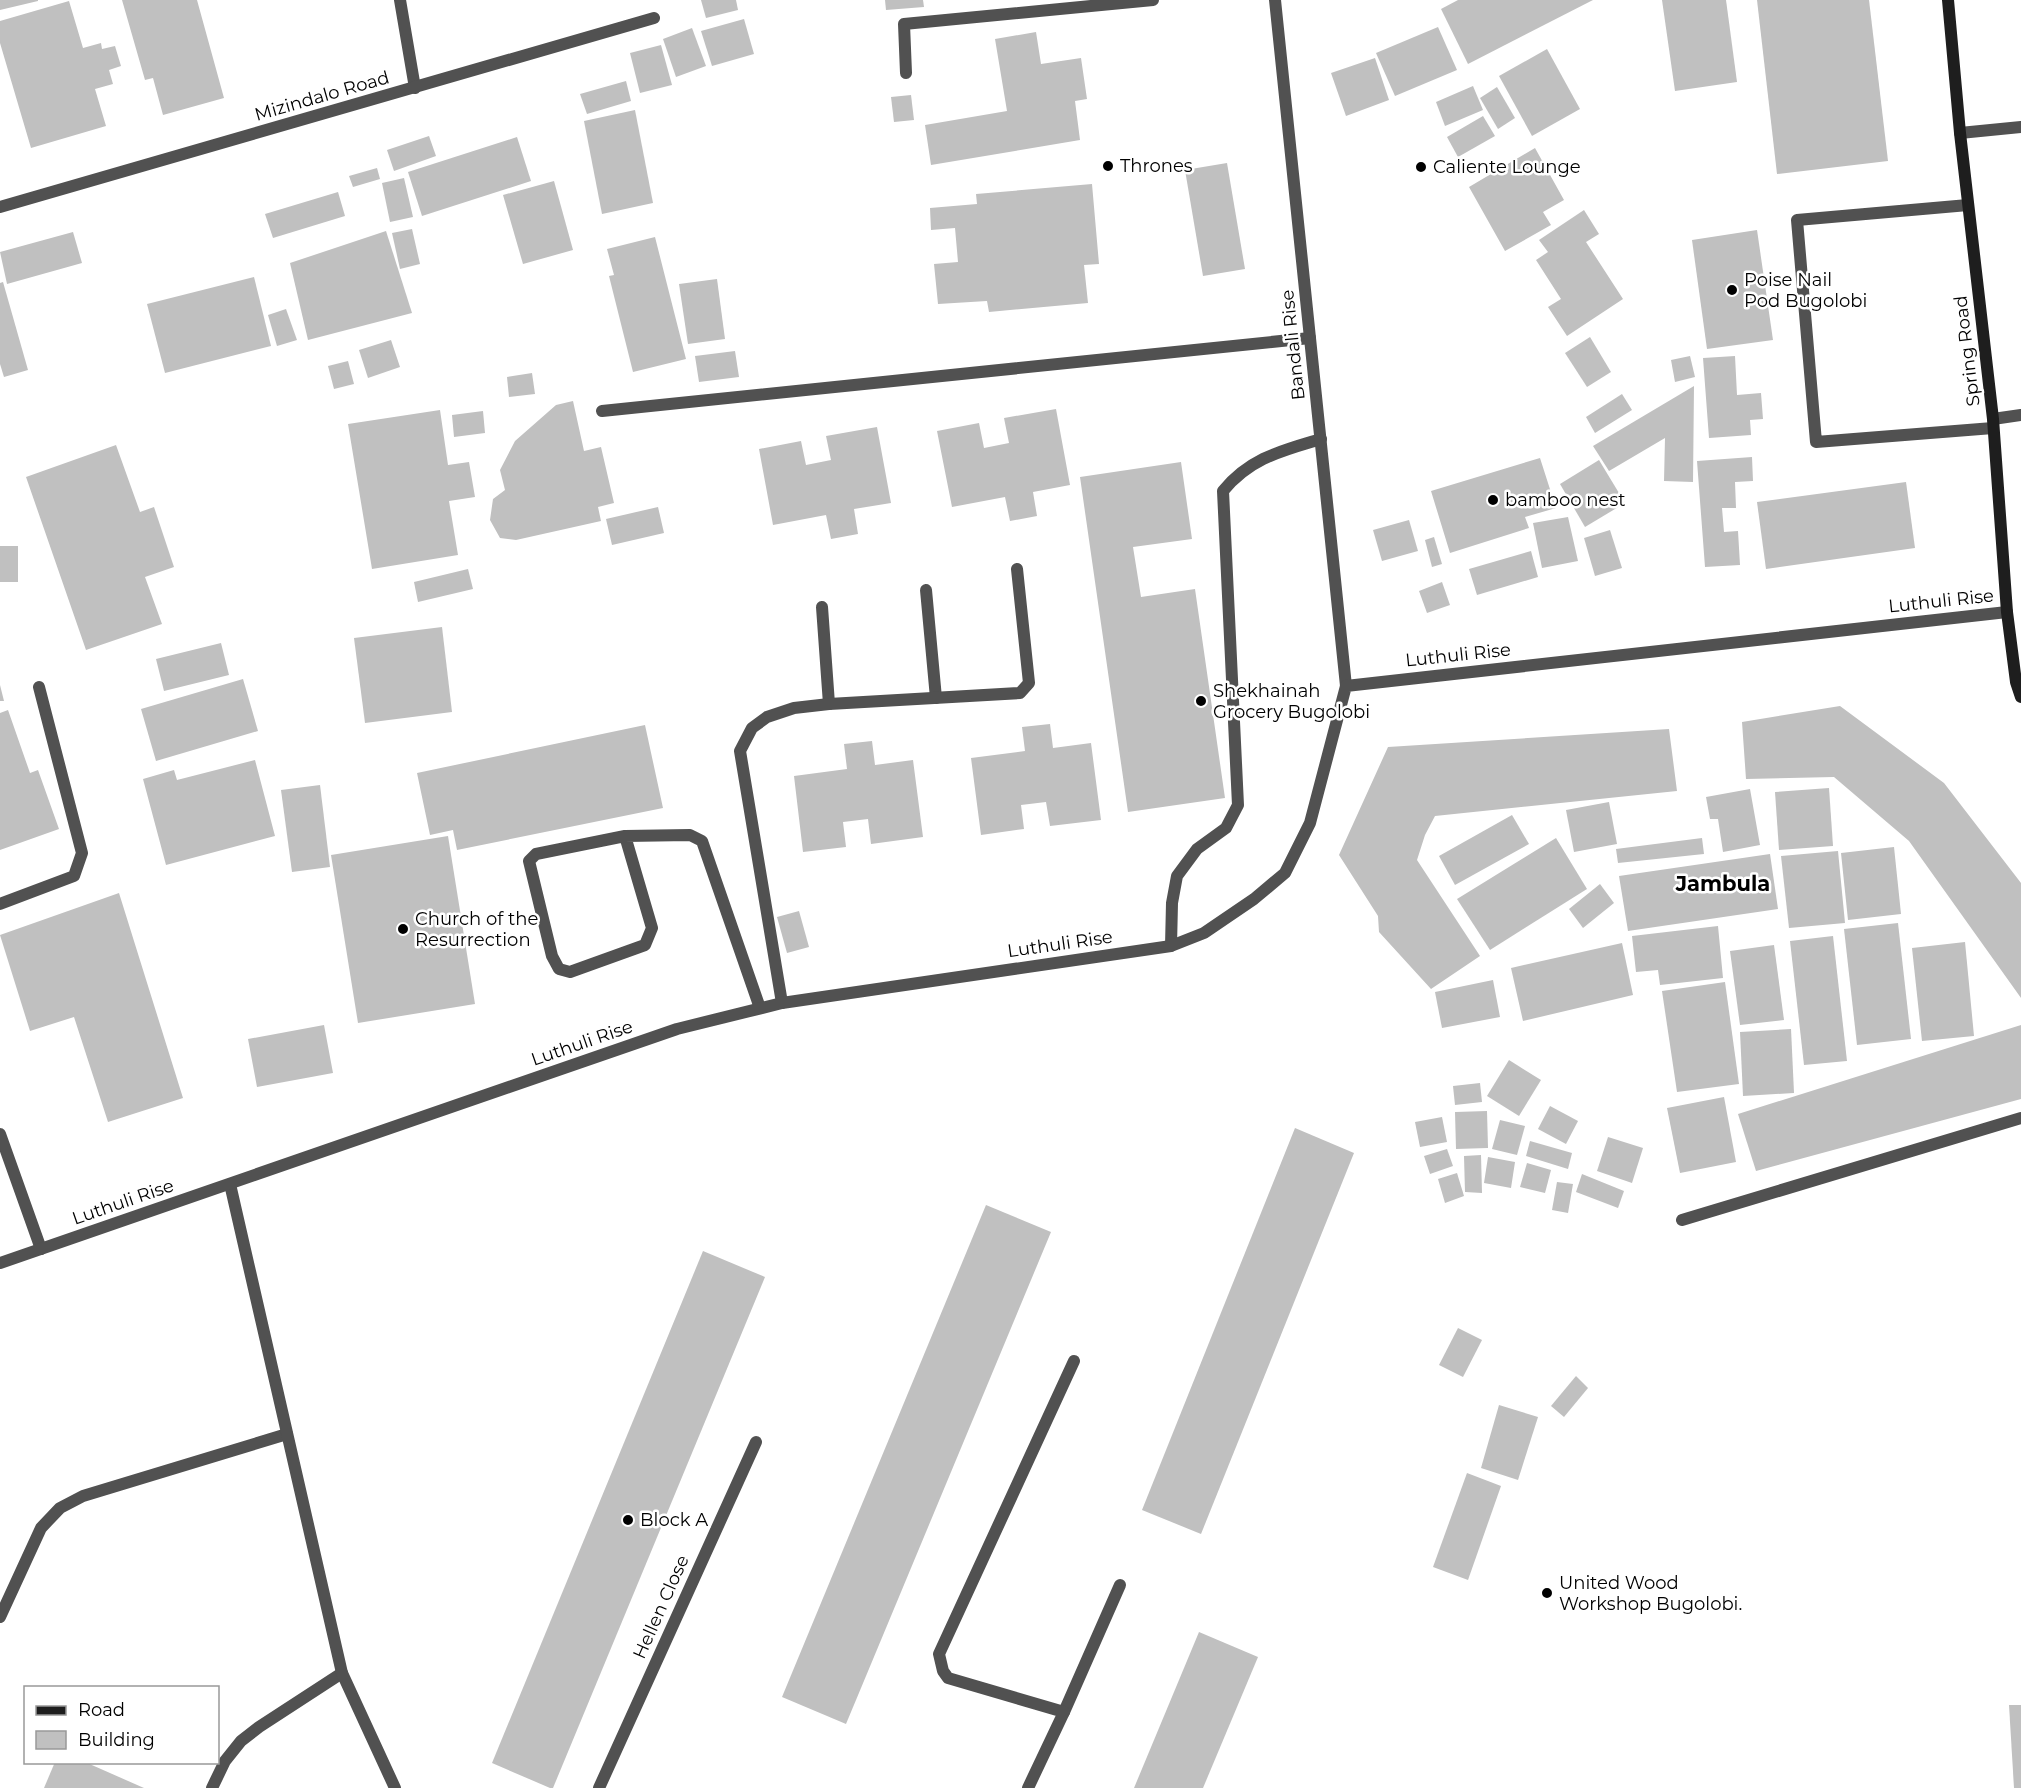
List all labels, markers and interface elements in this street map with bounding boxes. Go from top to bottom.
street label: Mizindalo Road [252,66,392,126]
place label: Thrones [1120,155,1193,177]
place label: Caliente Lounge [1433,156,1581,178]
marker: Thrones [1101,159,1115,173]
marker: Caliente Lounge [1414,160,1428,174]
place label: Poise Nail Pod Bugolobi [1744,269,1867,312]
marker: Poise Nail Pod Bugolobi [1725,283,1739,297]
street label: Bandali Rise [1276,288,1310,401]
street label: Spring Road [1949,294,1985,408]
place label: bamboo nest [1505,489,1625,511]
marker: bamboo nest [1486,493,1500,507]
street label: Luthuli Rise [1887,585,1995,617]
street label: Luthuli Rise [1404,639,1512,671]
place label: Shekhainah Grocery Bugolobi [1213,680,1370,723]
marker: Shekhainah Grocery Bugolobi [1194,694,1208,708]
district label: Jambula [1675,871,1770,896]
place label: Church of the Resurrection [415,908,538,951]
marker: Church of the Resurrection [396,922,410,936]
street label: Luthuli Rise [1006,926,1114,962]
street label: Luthuli Rise [528,1015,636,1071]
street label: Luthuli Rise [69,1174,177,1230]
place label: Block A [640,1509,708,1531]
marker: Block A [621,1513,635,1527]
street label: Hellen Close [628,1551,694,1662]
place label: United Wood Workshop Bugolobi. [1559,1572,1742,1615]
marker: United Wood Workshop Bugolobi. [1540,1586,1554,1600]
legend [24,1686,219,1764]
text: Road [78,1699,125,1721]
text: Building [78,1729,155,1751]

